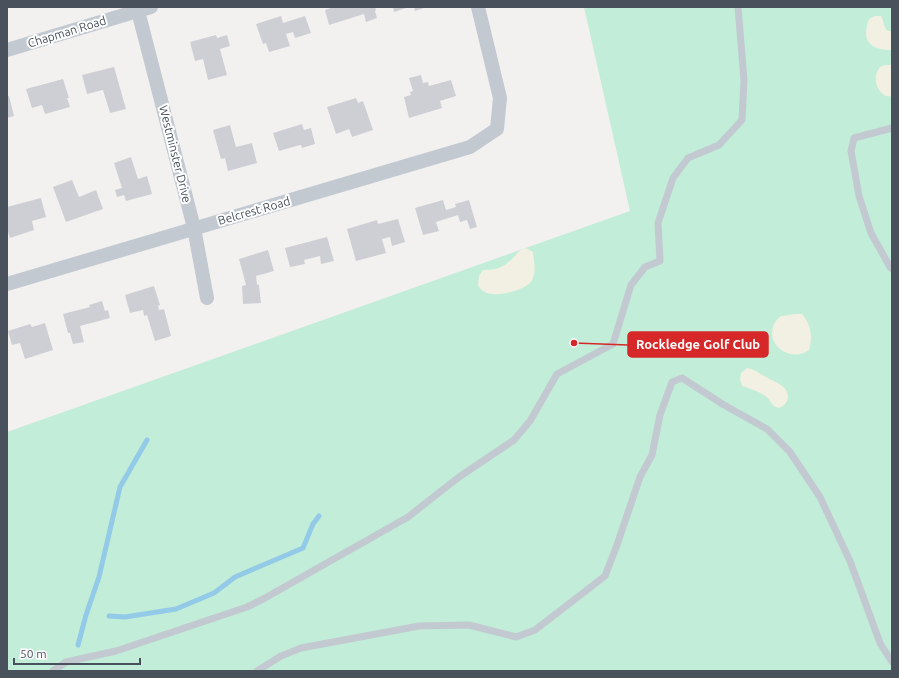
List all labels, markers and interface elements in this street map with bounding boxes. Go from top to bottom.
street label: Chapman Road [26,13,108,50]
street label: Westminster Drive [157,104,194,204]
street label: Belcrest Road [216,194,291,227]
callout: Rockledge Golf Club [628,332,768,357]
text: Rockledge Golf Club [636,337,760,351]
scale bar [14,640,140,666]
text: 50 m [20,647,47,660]

